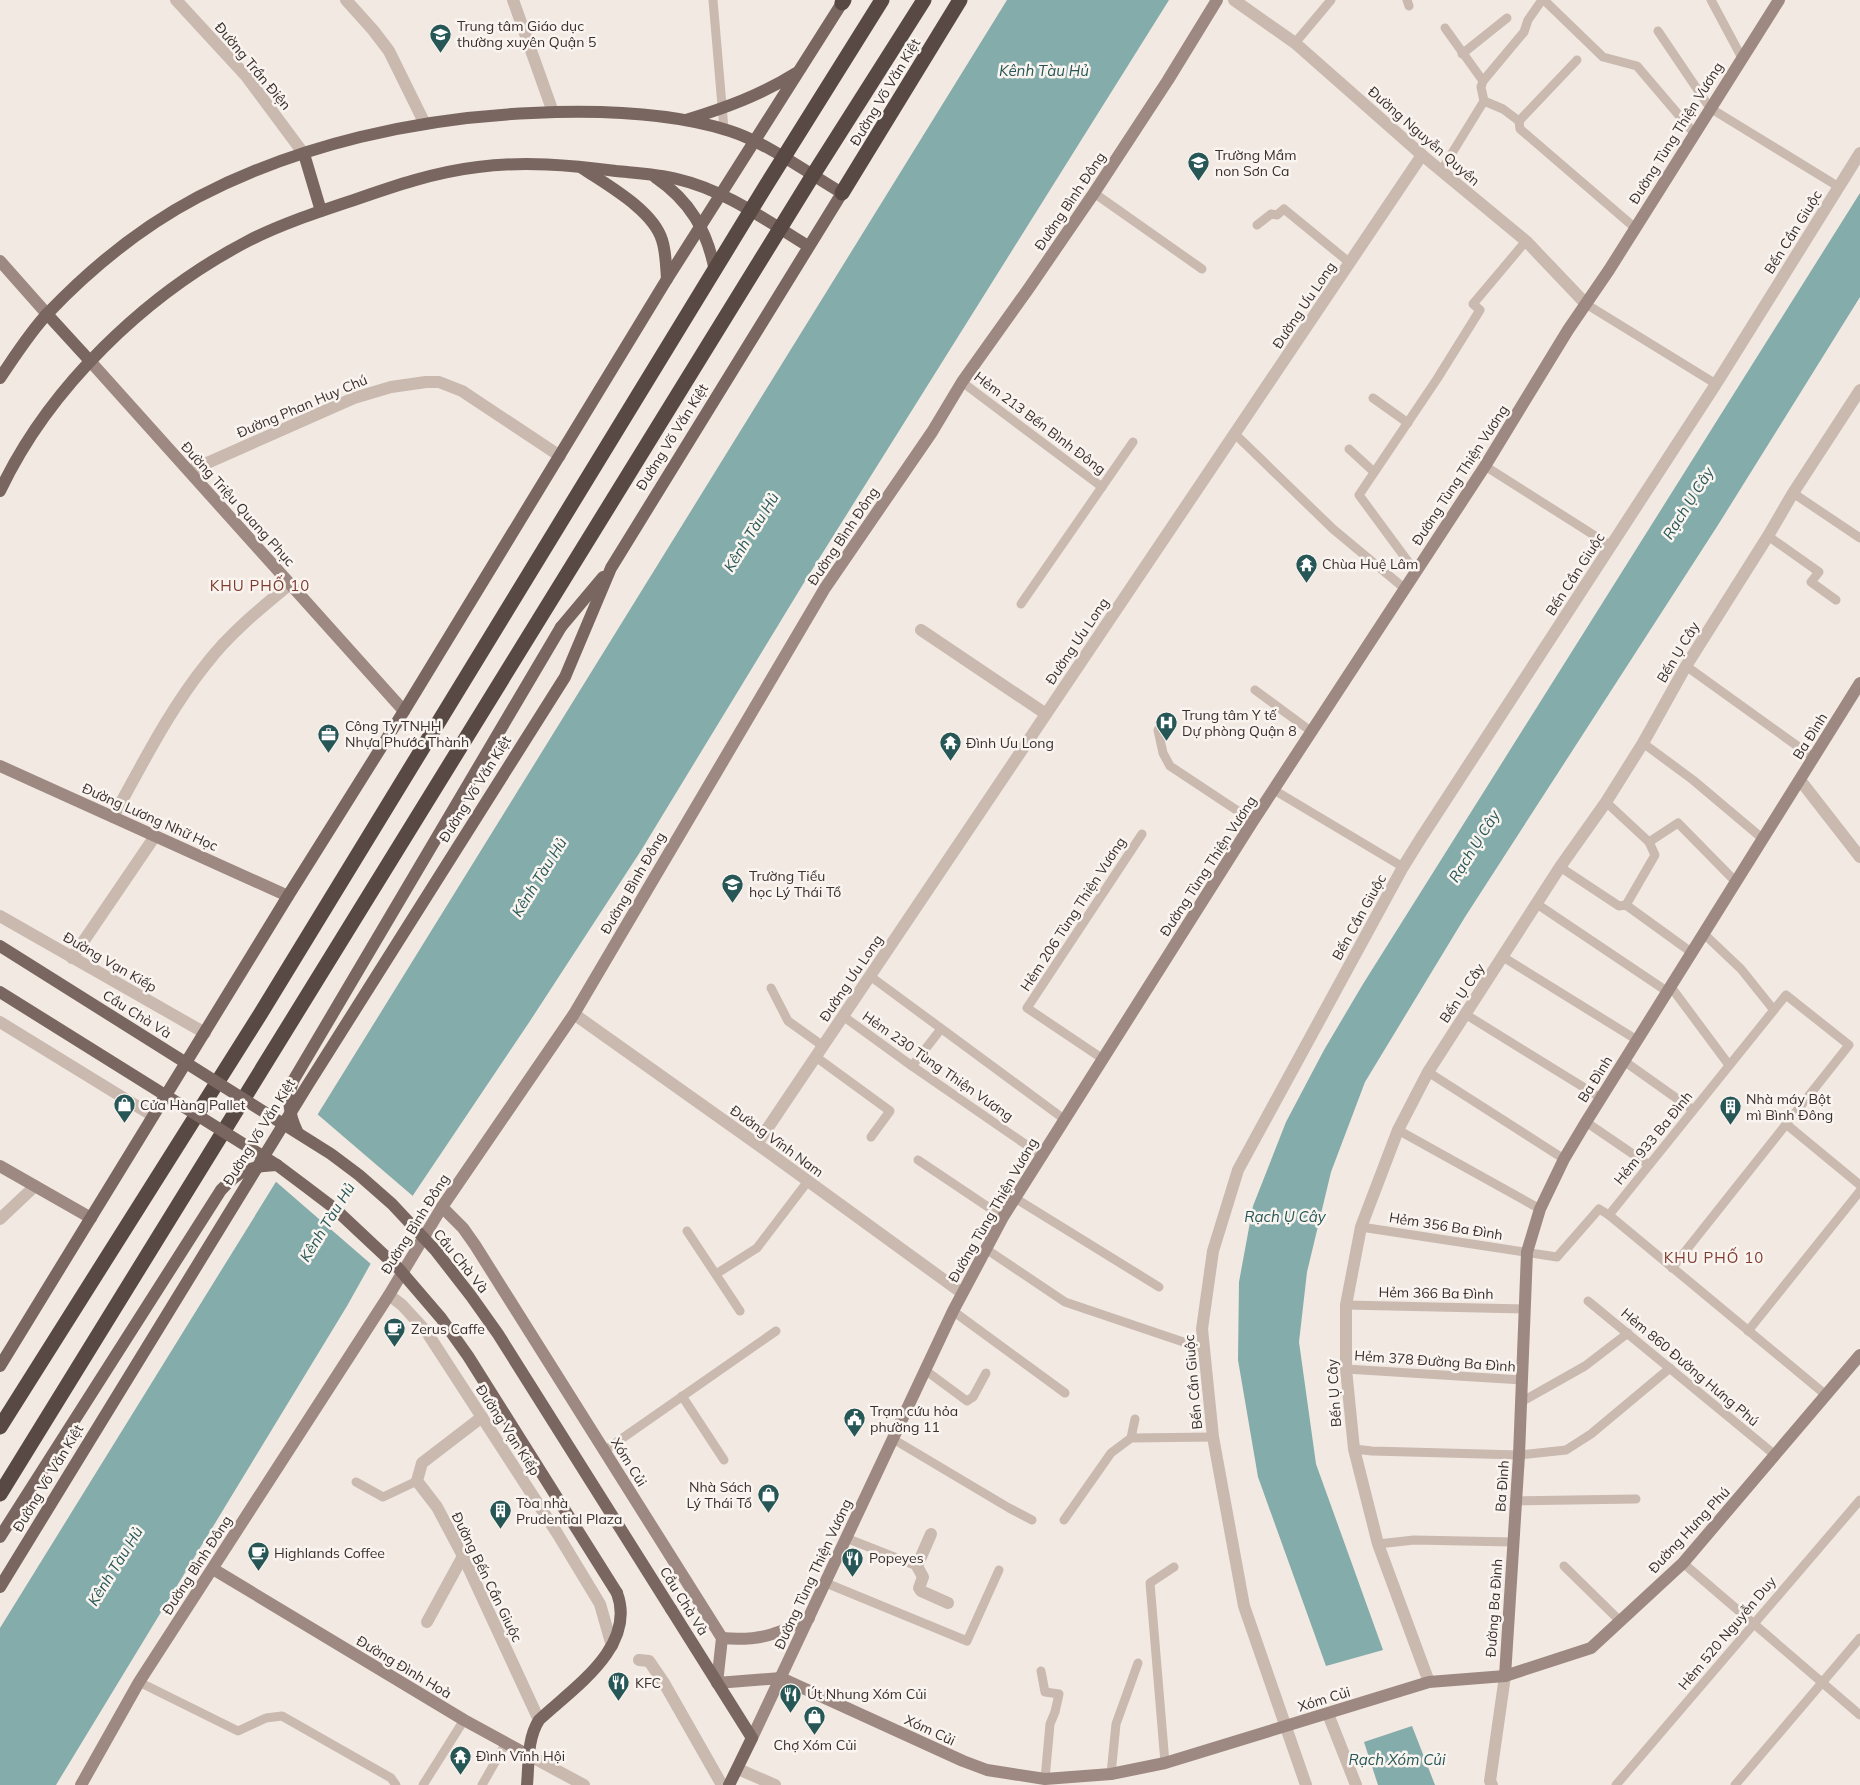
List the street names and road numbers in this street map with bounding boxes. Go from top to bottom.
street label: Đường Trần Điện [211,18,295,114]
street label: Đường Võ Văn Kiệt [846,35,924,149]
street label: Đường Tùng Thiện Vương [1625,59,1727,207]
street label: Đường Nguyễn Quyền [1364,82,1484,190]
street label: Đường Bình Đông [1030,148,1110,254]
street label: Bến Cần Giuộc [1760,187,1826,277]
street label: Đường Ưu Long [1268,258,1340,352]
street label: Hẻm 213 Bến Bình Đông [971,368,1109,478]
street label: Đường Phan Huy Chú [234,370,370,442]
street label: Đường Võ Văn Kiệt [632,380,712,494]
street label: Đường Tùng Thiện Vương [1408,401,1512,549]
street label: Đường Triệu Quang Phục [177,438,299,570]
street label: Đường Bình Đông [803,483,883,589]
street label: Bến Cần Giuộc [1541,529,1609,619]
street label: Đường Ưu Long [1041,594,1113,688]
street label: Bến Ụ Cây [1653,618,1704,686]
street label: Ba Đình [1789,709,1831,763]
street label: Đường Võ Văn Kiệt [435,732,515,846]
street label: Đường Lương Nhữ Học [79,779,221,855]
street label: Đường Tùng Thiện Vương [1156,792,1260,940]
street label: Đường Bình Đông [596,829,670,937]
street label: Hẻm 206 Tùng Thiện Vương [1016,834,1130,994]
street label: Bến Cần Giuộc [1328,871,1390,963]
street label: Đường Vạn Kiếp [60,928,160,996]
street label: Đường Ưu Long [815,931,887,1025]
street label: Bến Ụ Cây [1435,959,1489,1026]
street label: Cầu Chà Và [99,986,175,1042]
street label: Hẻm 230 Tùng Thiện Vương [859,1007,1017,1125]
street label: Ba Đình [1574,1052,1616,1106]
street label: Đường Võ Văn Kiệt [219,1075,299,1189]
street label: Hẻm 933 Ba Đình [1610,1088,1696,1188]
street label: Đường Vĩnh Nam [727,1101,827,1181]
street label: Đường Tùng Thiện Vương [944,1135,1042,1285]
street label: Đường Bình Đông [377,1171,453,1277]
street label: Hẻm 356 Ba Đình [1388,1208,1504,1244]
street label: Cầu Chà Và [430,1225,492,1297]
street label: Hẻm 366 Ba Đình [1378,1283,1494,1303]
street label: Hẻm 860 Đường Hưng Phú [1617,1304,1763,1430]
street label: Bến Cần Giuộc [1180,1334,1206,1430]
street label: Hẻm 378 Đường Ba Đình [1354,1346,1516,1376]
street label: Bến Ụ Cây [1323,1358,1345,1428]
street label: Đường Vạn Kiếp [472,1381,544,1479]
street label: Đường Võ Văn Kiệt [9,1421,87,1535]
street label: Xóm Củi [607,1434,651,1490]
street label: Ba Đình [1491,1460,1513,1512]
street label: Đường Hưng Phú [1644,1483,1734,1577]
street label: Đường Tùng Thiện Vương [770,1496,856,1652]
street label: Đường Bến Cần Giuộc [448,1509,526,1645]
street label: Đường Bình Đông [158,1512,236,1618]
street label: Đường Ba Đình [1482,1558,1506,1658]
street label: Cầu Chà Và [656,1563,712,1639]
street label: Hẻm 520 Nguyễn Duy [1674,1572,1780,1694]
street label: Đường Đình Hoà [353,1632,455,1702]
street label: Xóm Củi [1296,1683,1352,1715]
street label: Xóm Củi [902,1710,958,1750]

